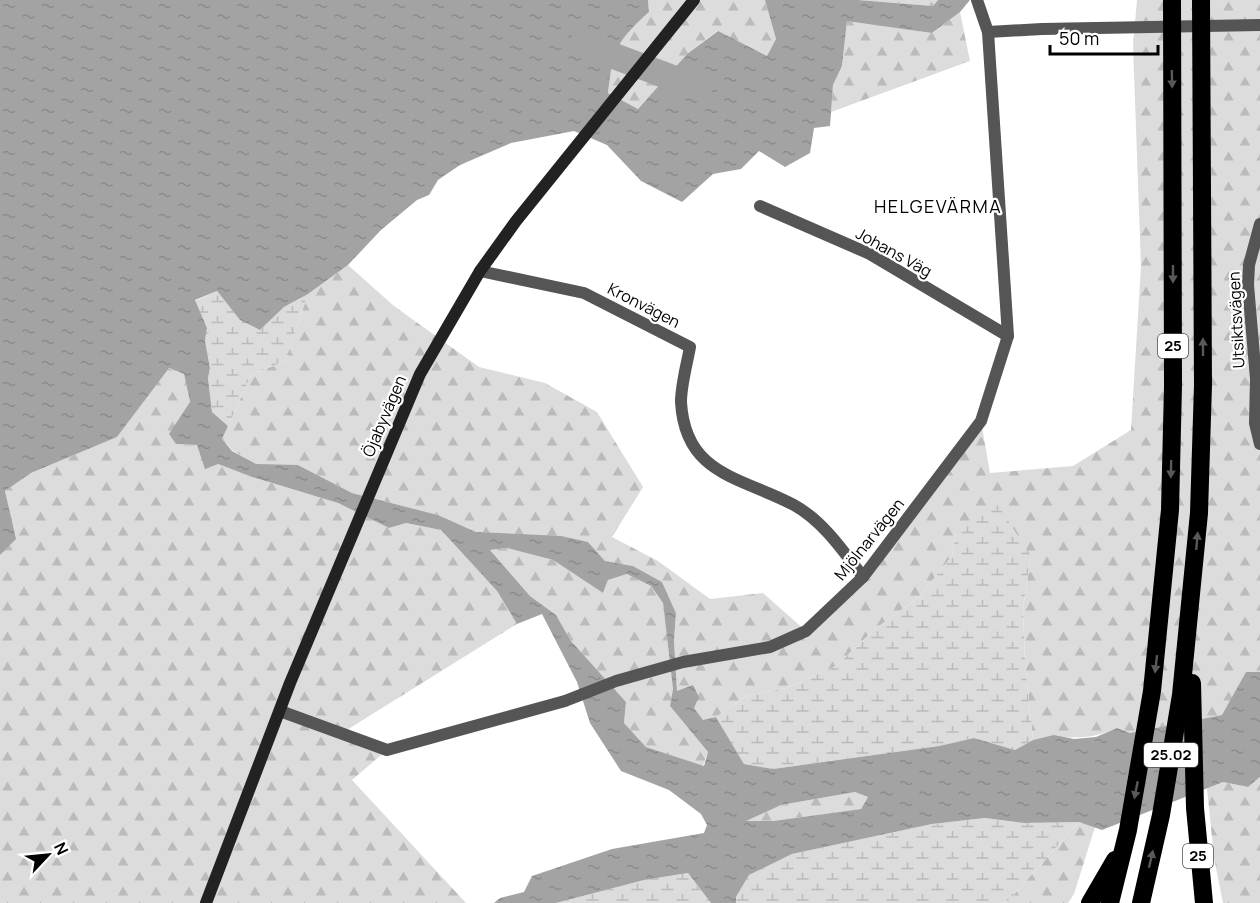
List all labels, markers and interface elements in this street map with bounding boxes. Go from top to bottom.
scale bar [1050,18,1158,56]
text: 50 m [1059,26,1099,50]
one-way arrow [1167,70,1177,89]
district label: HELGEVÄRMA [874,194,1002,218]
street label: Johans Väg [852,222,936,282]
one-way arrow [1168,265,1178,284]
street label: Utsiktsvägen [1222,271,1250,369]
street label: Kronvägen [604,277,684,333]
road number: 25 [1158,334,1188,358]
one-way arrow [1198,337,1208,356]
street label: Öjabyvägen [357,372,411,460]
one-way arrow [1167,460,1176,479]
street label: Mjölnarvägen [829,493,909,585]
one-way arrow [1192,532,1202,551]
one-way arrow [1151,654,1161,673]
road number: 25.02 [1144,743,1198,767]
one-way arrow [1131,781,1140,800]
north arrow [18,825,78,885]
text: N [49,838,74,858]
road number: 25 [1183,844,1213,868]
one-way arrow [1147,849,1156,868]

